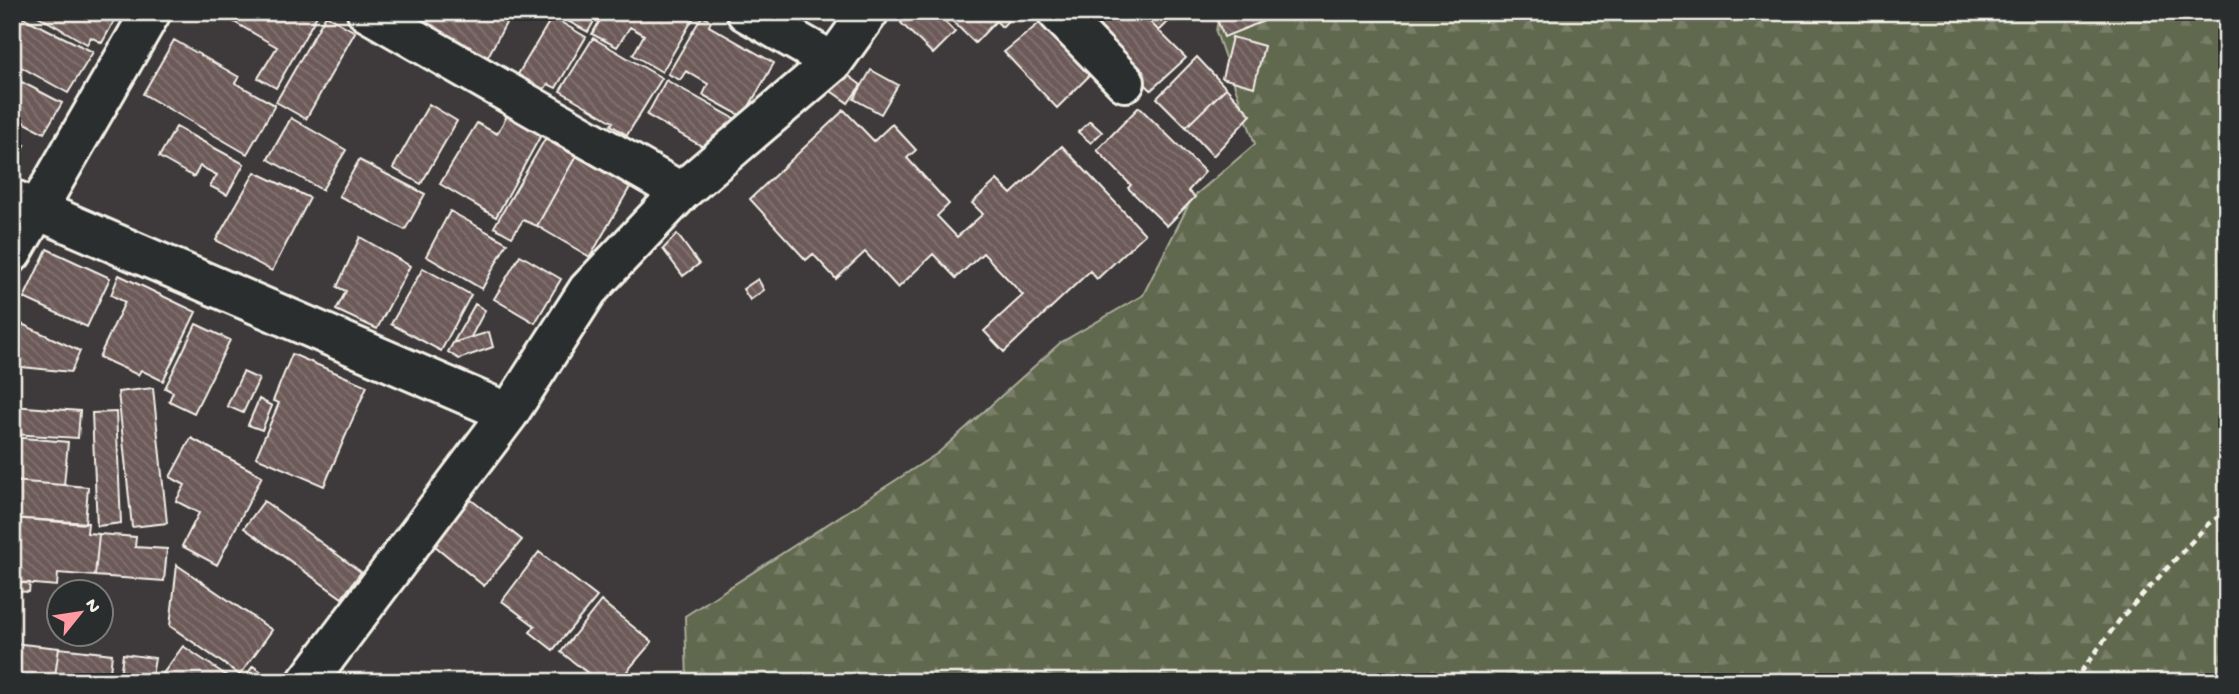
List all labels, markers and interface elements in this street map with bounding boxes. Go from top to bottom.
north arrow [46,578,116,648]
text: N [79,595,105,617]

